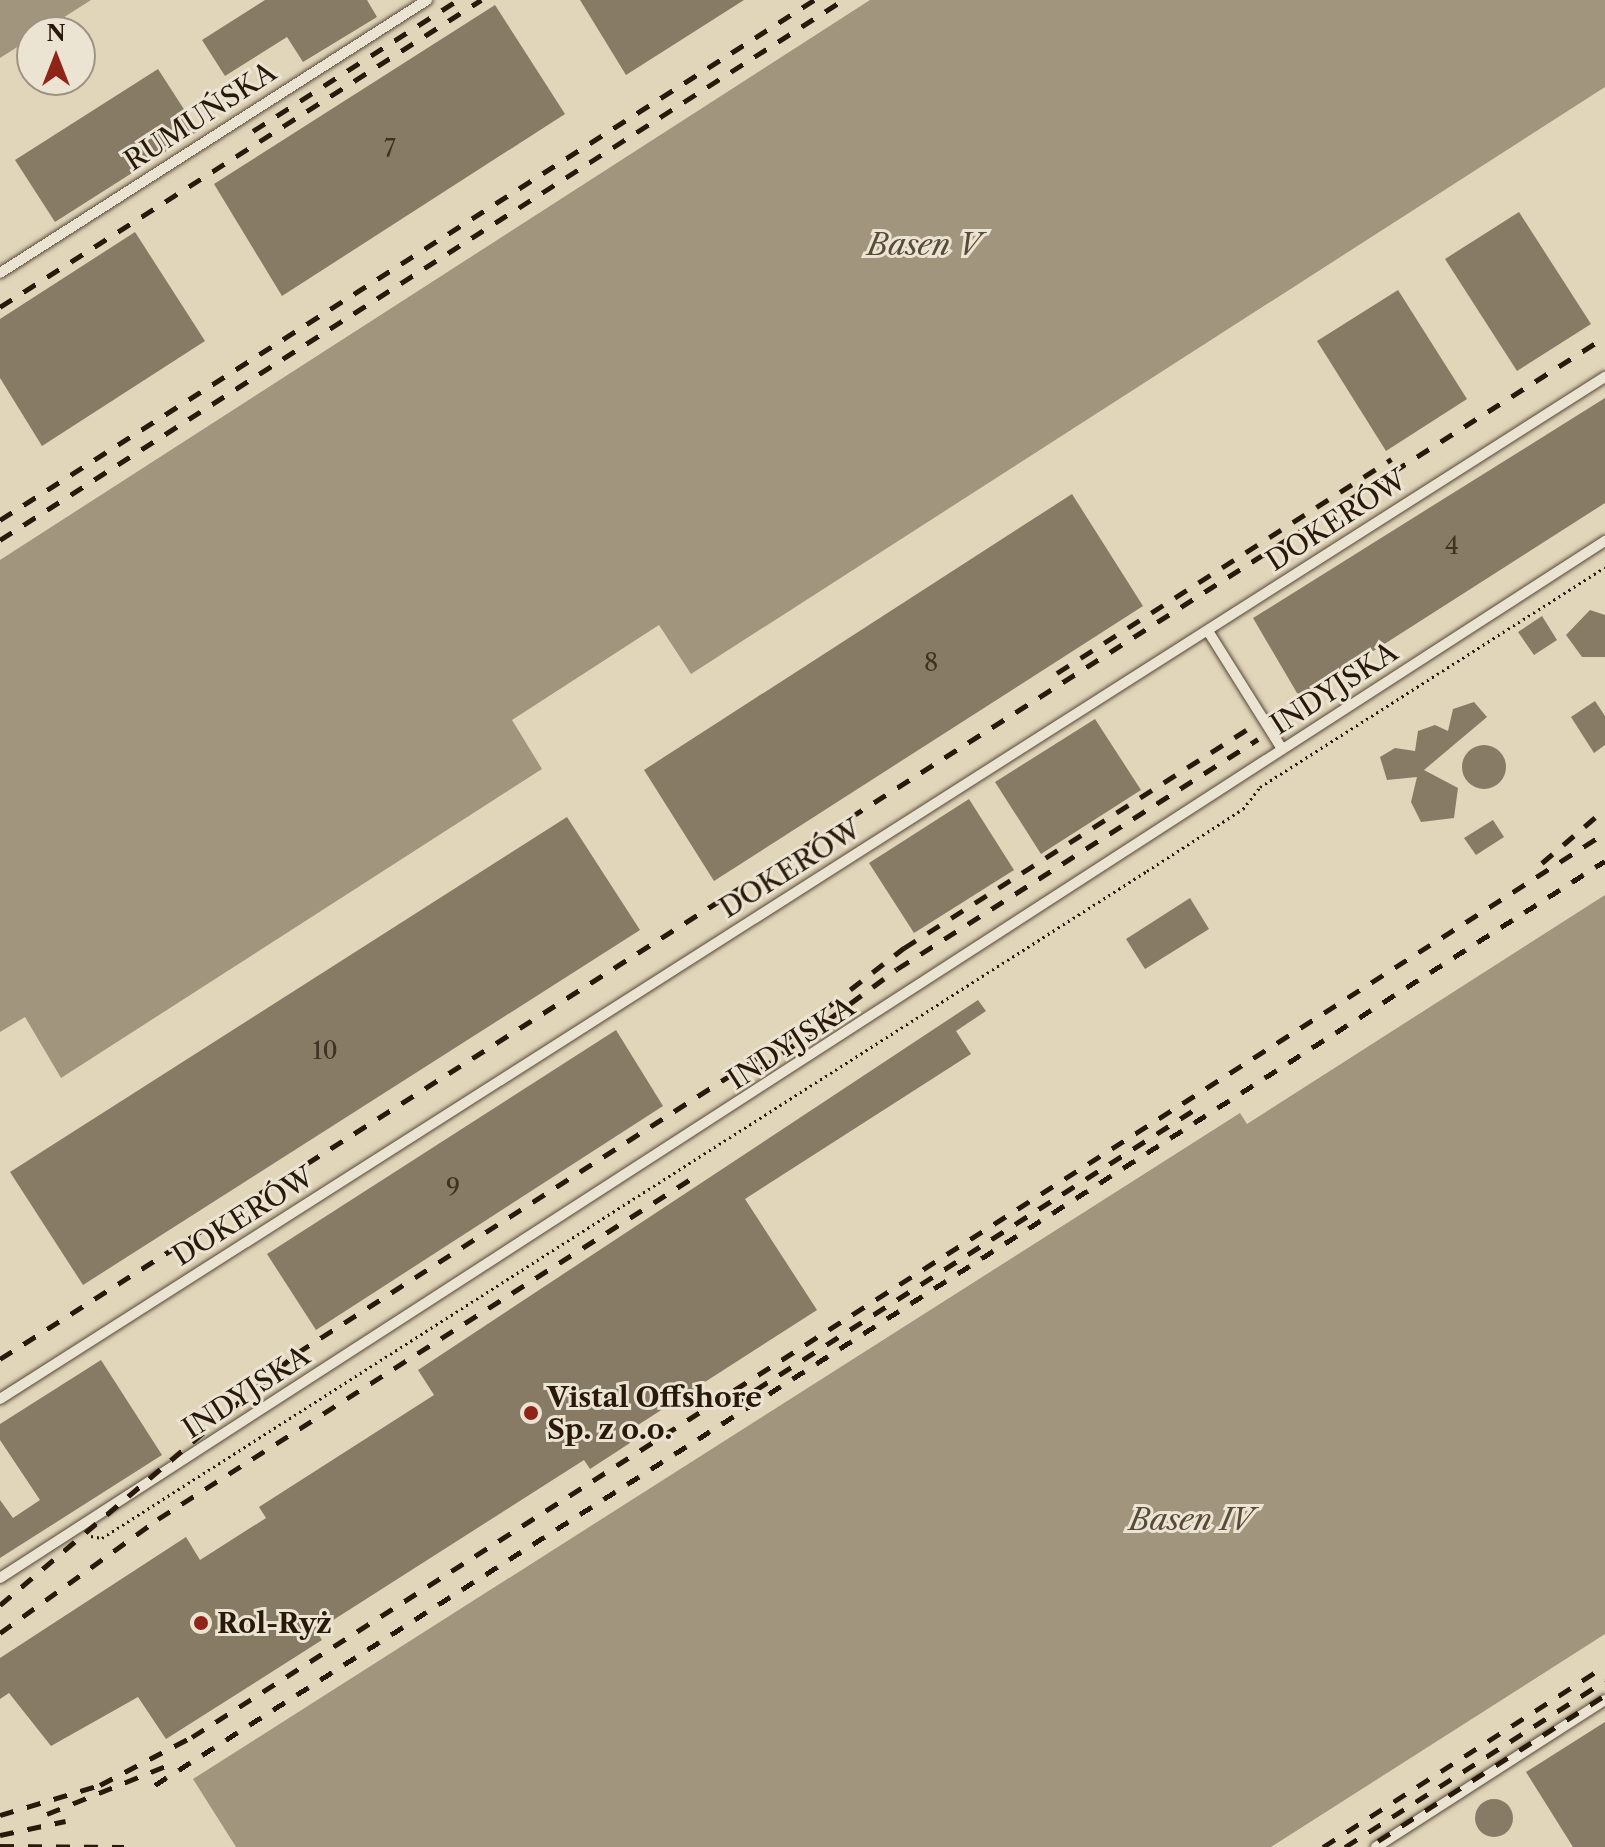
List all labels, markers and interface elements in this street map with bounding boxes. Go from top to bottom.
north arrow [16,16,96,96]
text: N [46,20,66,47]
street label: RUMUŃSKA [118,55,282,177]
house number: 7 [384,135,396,163]
water label: Basen V [867,227,981,263]
street label: DOKERÓW [1260,462,1412,578]
house number: 4 [1445,532,1459,560]
street label: INDYJSKA [1264,635,1404,741]
house number: 8 [924,649,938,677]
street label: DOKERÓW [713,811,867,925]
street label: INDYJSKA [721,990,861,1096]
house number: 10 [312,1037,338,1065]
street label: DOKERÓW [166,1159,320,1273]
house number: 9 [446,1174,460,1202]
street label: INDYJSKA [176,1339,316,1445]
place label: Vistal Offshore Sp. z o.o. [547,1380,762,1446]
marker: Vistal Offshore Sp. z o.o. [522,1404,540,1422]
water label: Basen IV [1129,1502,1253,1538]
place label: Rol-Ryż [217,1606,332,1640]
marker: Rol-Ryż [192,1614,210,1632]

